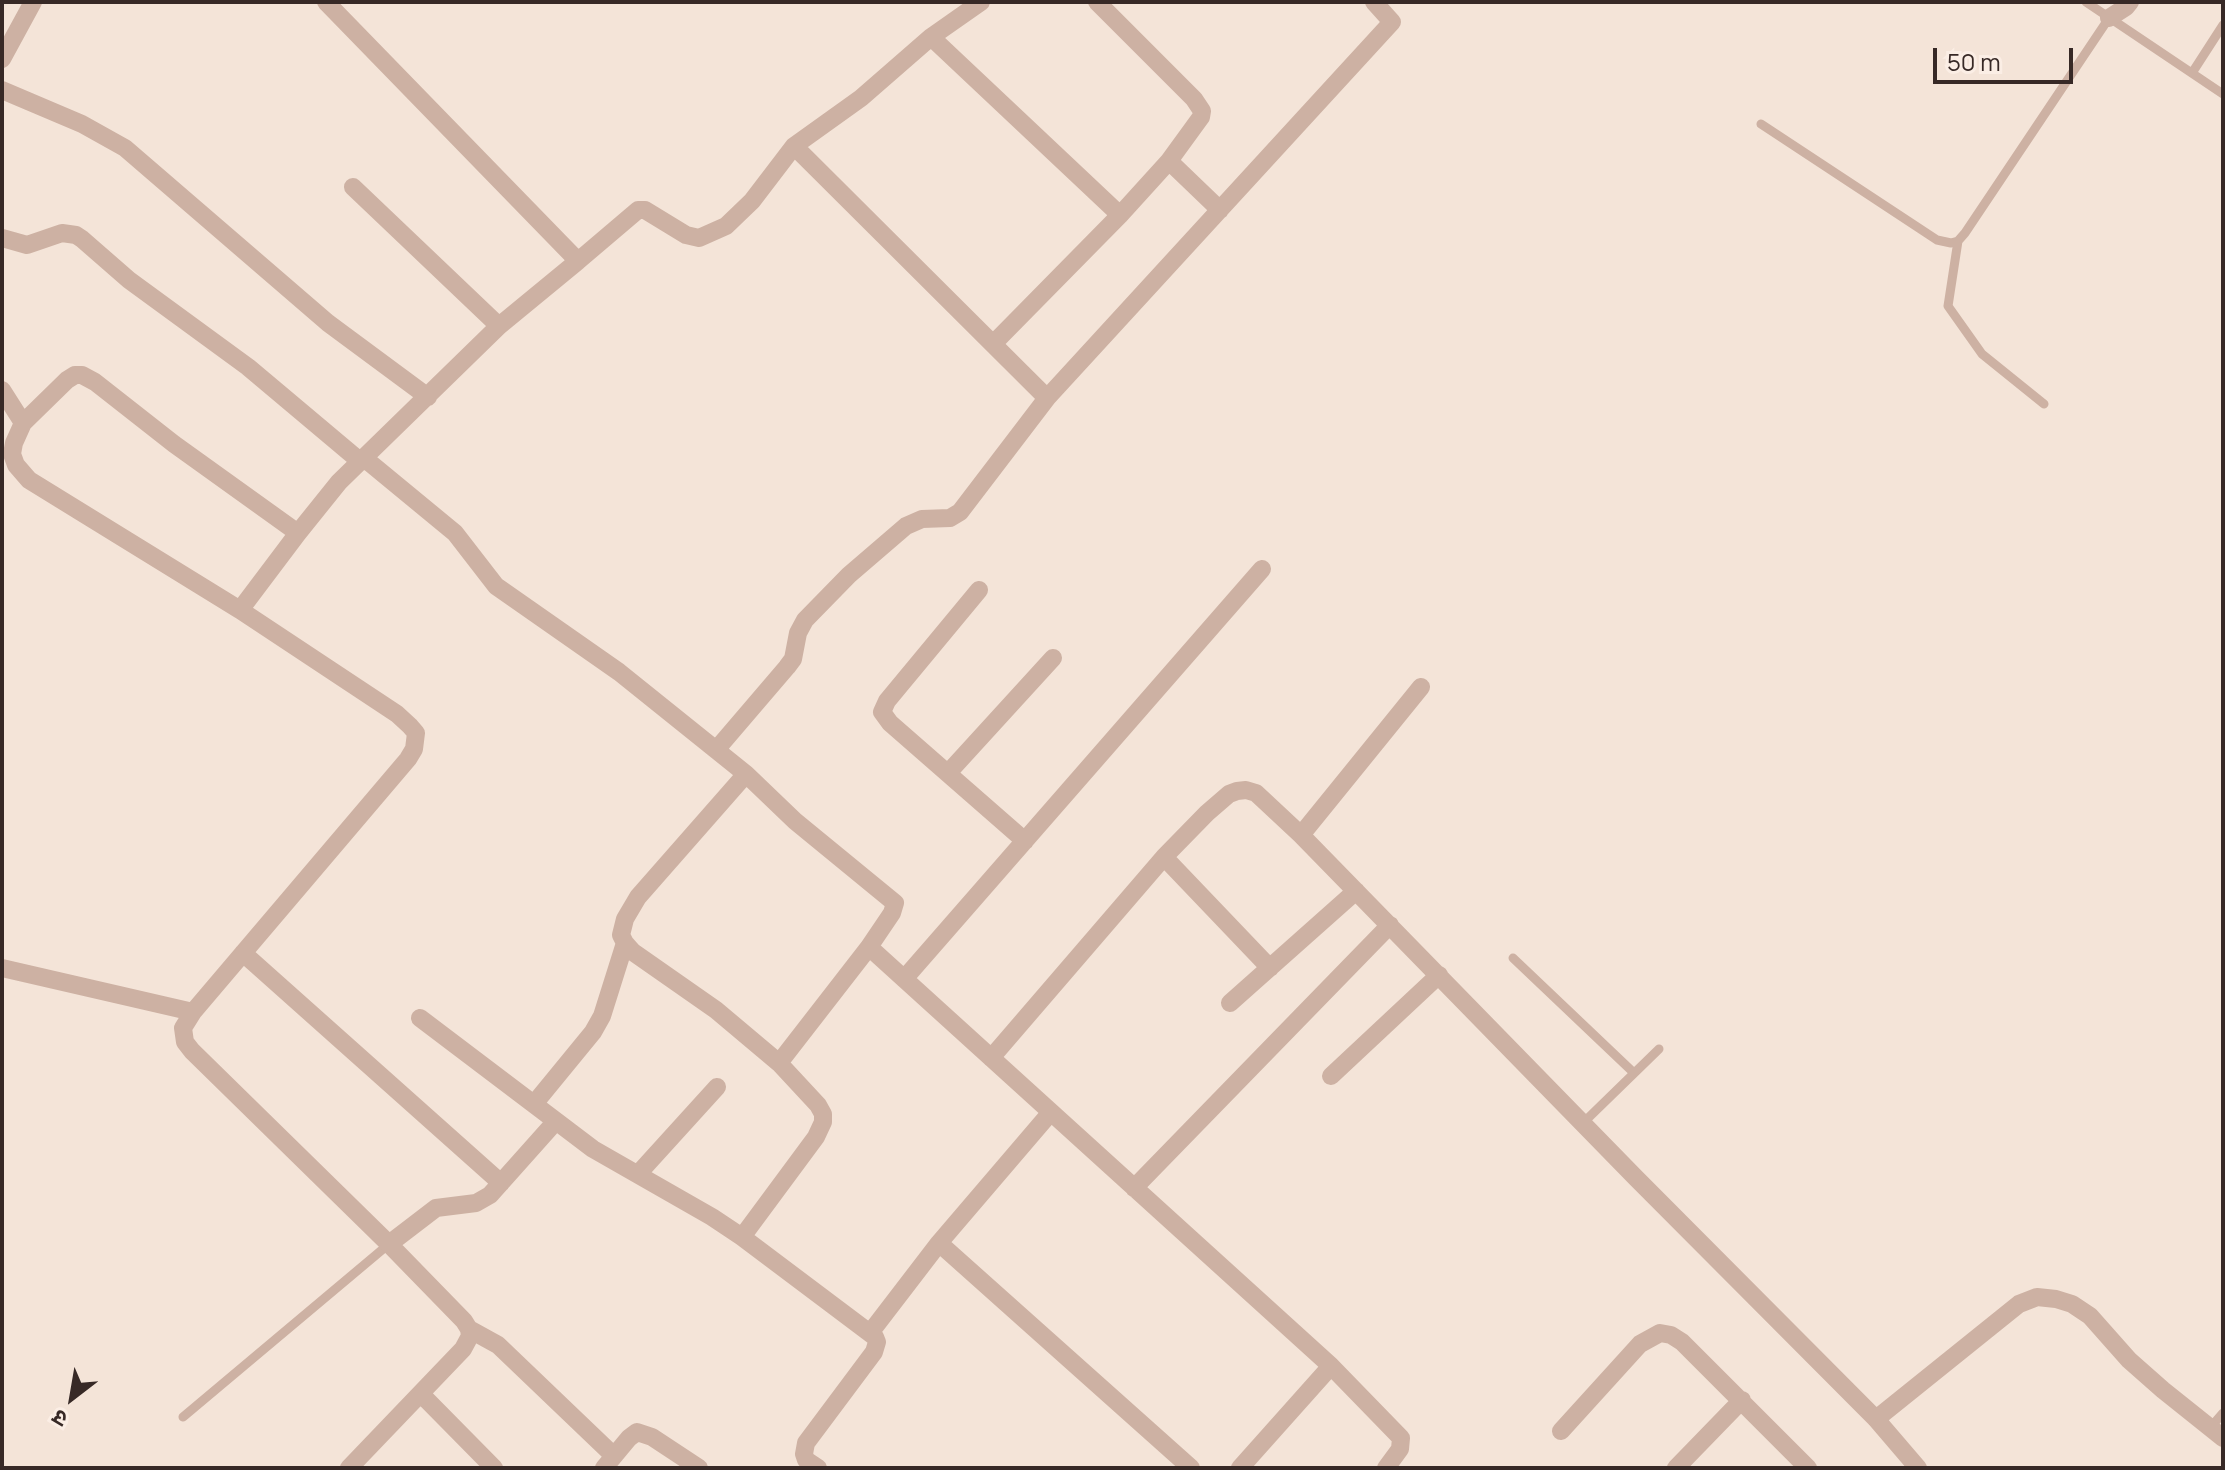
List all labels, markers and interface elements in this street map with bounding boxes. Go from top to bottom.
scale bar [1937,32,2077,82]
text: 50 m [1947,45,2001,78]
north arrow [32,1358,112,1438]
text: उ [46,1402,73,1435]

